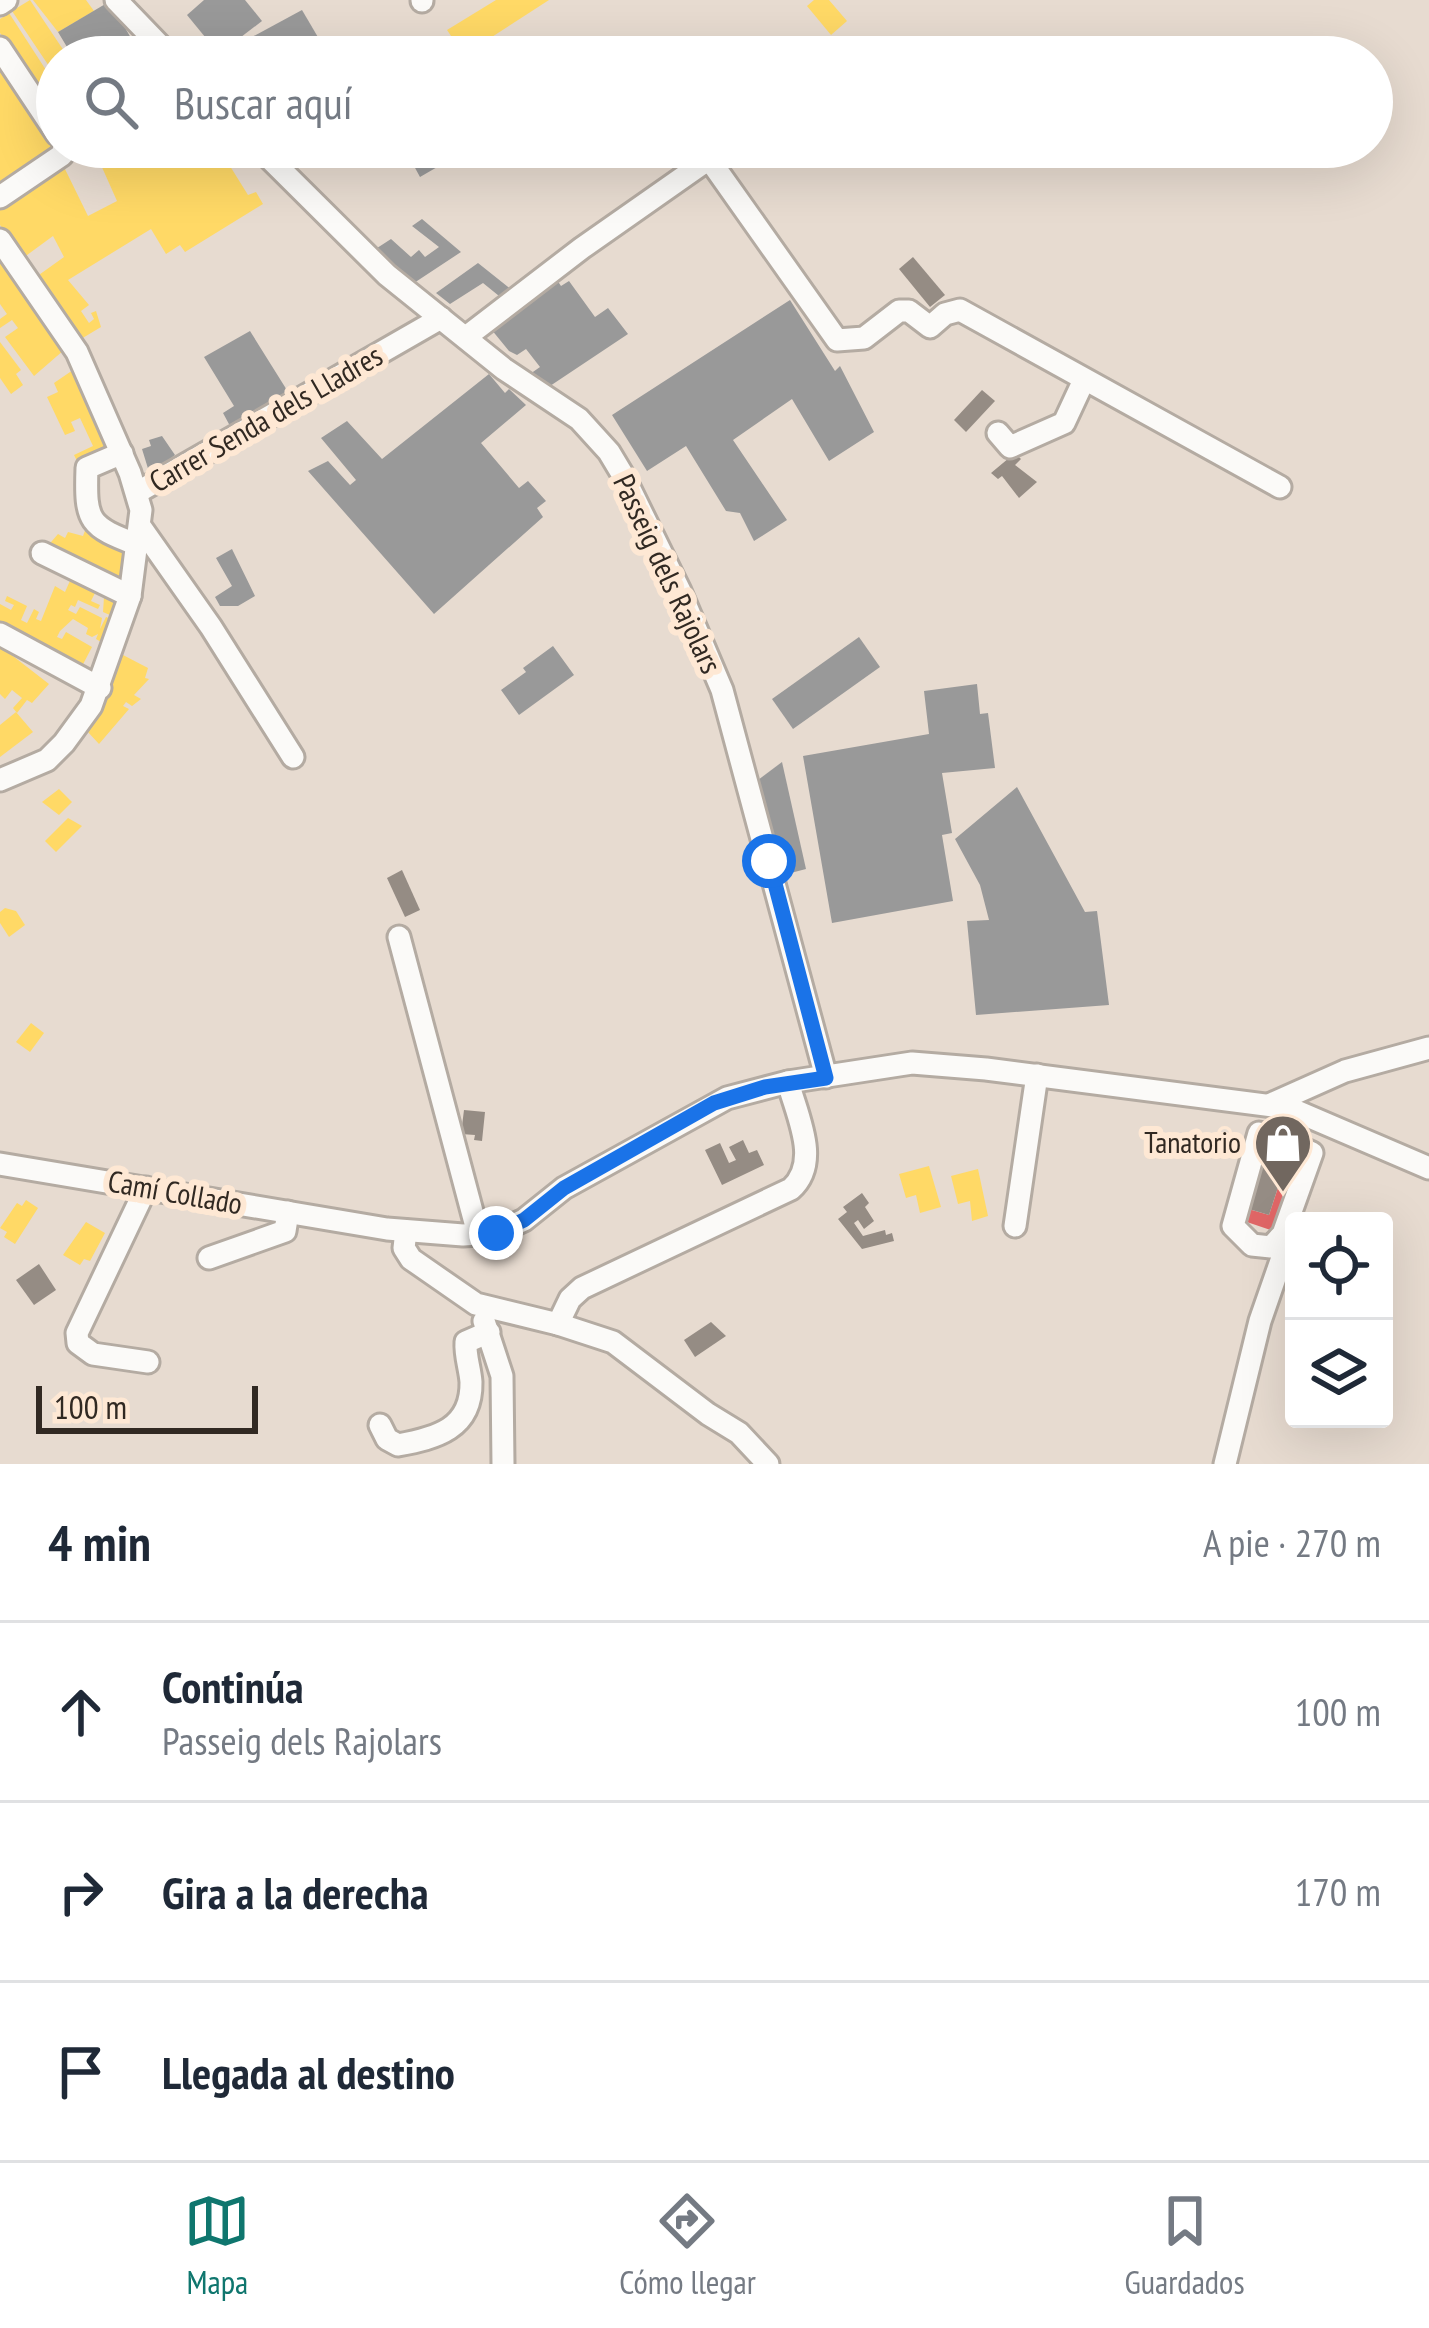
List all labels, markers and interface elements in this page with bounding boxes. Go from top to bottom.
search box [36,36,1393,168]
icon: search [78,69,144,135]
text: Buscar aquí [174,73,353,131]
street label: Carrer Senda dels Lladres [142,335,389,500]
street label: Passeig dels Rajolars [605,468,732,679]
route start [742,834,796,888]
shop icon: Tanatorio [1252,1112,1314,1194]
place label: Tanatorio [1144,1122,1241,1161]
street label: Camí Collado [105,1161,245,1222]
route end [469,1206,523,1260]
map controls [1285,1212,1393,1428]
button: locate [1285,1212,1393,1320]
button: layers [1285,1320,1393,1428]
scale bar [36,1380,258,1433]
text: 100 m [54,1385,127,1428]
text: 4 min [48,1509,151,1575]
text: A pie · 270 m [1203,1517,1381,1568]
text: Continúa [162,1657,304,1715]
icon: ahead [48,1679,114,1745]
text: 100 m [1295,1686,1381,1737]
text: Passeig dels Rajolars [162,1715,442,1766]
icon: right [48,1859,114,1925]
text: Gira a la derecha [162,1863,429,1921]
text: 170 m [1295,1866,1381,1917]
icon: arrive [48,2039,114,2105]
text: Llegada al destino [162,2043,455,2101]
tab: Mapa [184,2188,250,2303]
tab: Cómo llegar [619,2188,756,2303]
tab: Guardados [1125,2188,1245,2303]

